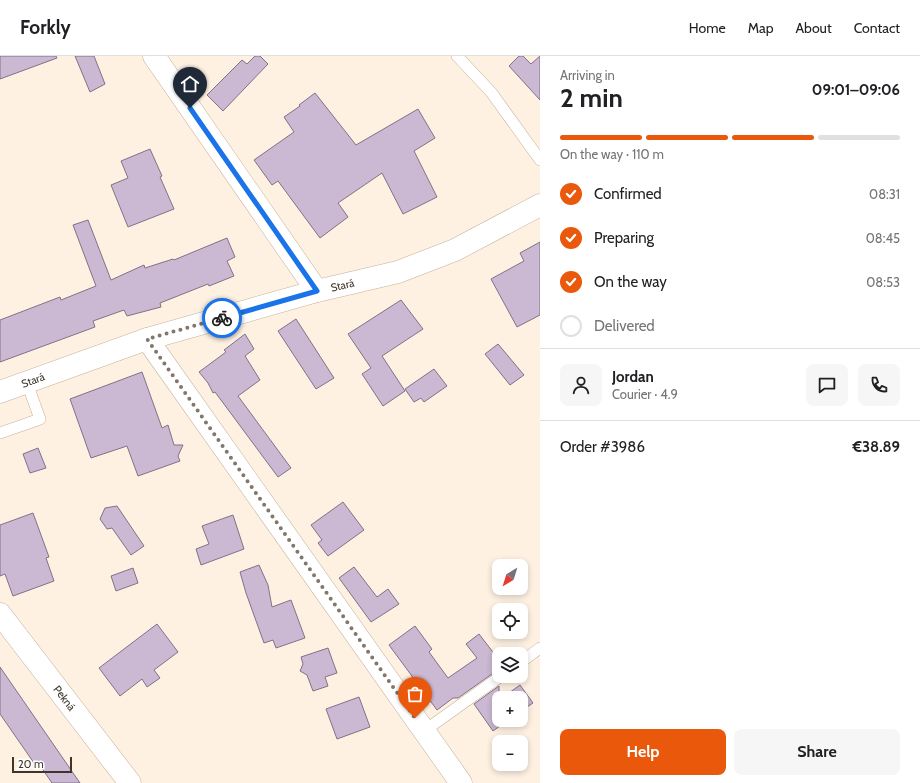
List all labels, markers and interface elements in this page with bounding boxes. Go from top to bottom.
text: Forkly [20,16,71,39]
text: Home [689,19,726,37]
text: Map [748,19,773,37]
text: About [795,19,832,37]
text: Contact [854,19,900,37]
pin [173,67,207,108]
text: Arriving in [560,67,615,83]
icon: home [179,73,201,95]
text: 09:01–09:06 [812,81,900,99]
text: 2 min [560,82,623,114]
text: On the way · 110 m [560,146,664,162]
icon: check [560,183,582,205]
text: Confirmed [594,185,662,203]
text: 08:31 [869,186,900,202]
icon: check [560,227,582,249]
text: Preparing [594,229,654,247]
text: 08:45 [866,230,900,246]
icon: check [560,271,582,293]
text: On the way [594,273,667,291]
text: 08:53 [866,274,900,290]
street label: Stará [329,275,356,295]
courier [202,298,242,338]
icon: bike [211,307,233,329]
text: Delivered [594,317,655,335]
button: person [560,364,602,406]
button: chat [806,364,848,406]
button: phone [858,364,900,406]
text: Jordan [612,368,654,386]
street label: Stará [19,369,47,391]
text: Courier · 4.9 [612,386,678,402]
text: Order #3986 [560,438,645,456]
text: €38.89 [852,438,900,456]
north arrow [492,559,528,595]
map controls [492,559,528,771]
button: locate [492,603,528,639]
button: layers [492,647,528,683]
pin [398,677,432,718]
street label: Pekná [50,683,79,714]
icon: bag [404,683,426,705]
button: + [492,691,528,727]
button: Help [560,729,726,775]
button: Share [734,729,900,775]
button: − [492,735,528,771]
scale bar [12,755,72,774]
text: 20 m [18,757,44,771]

